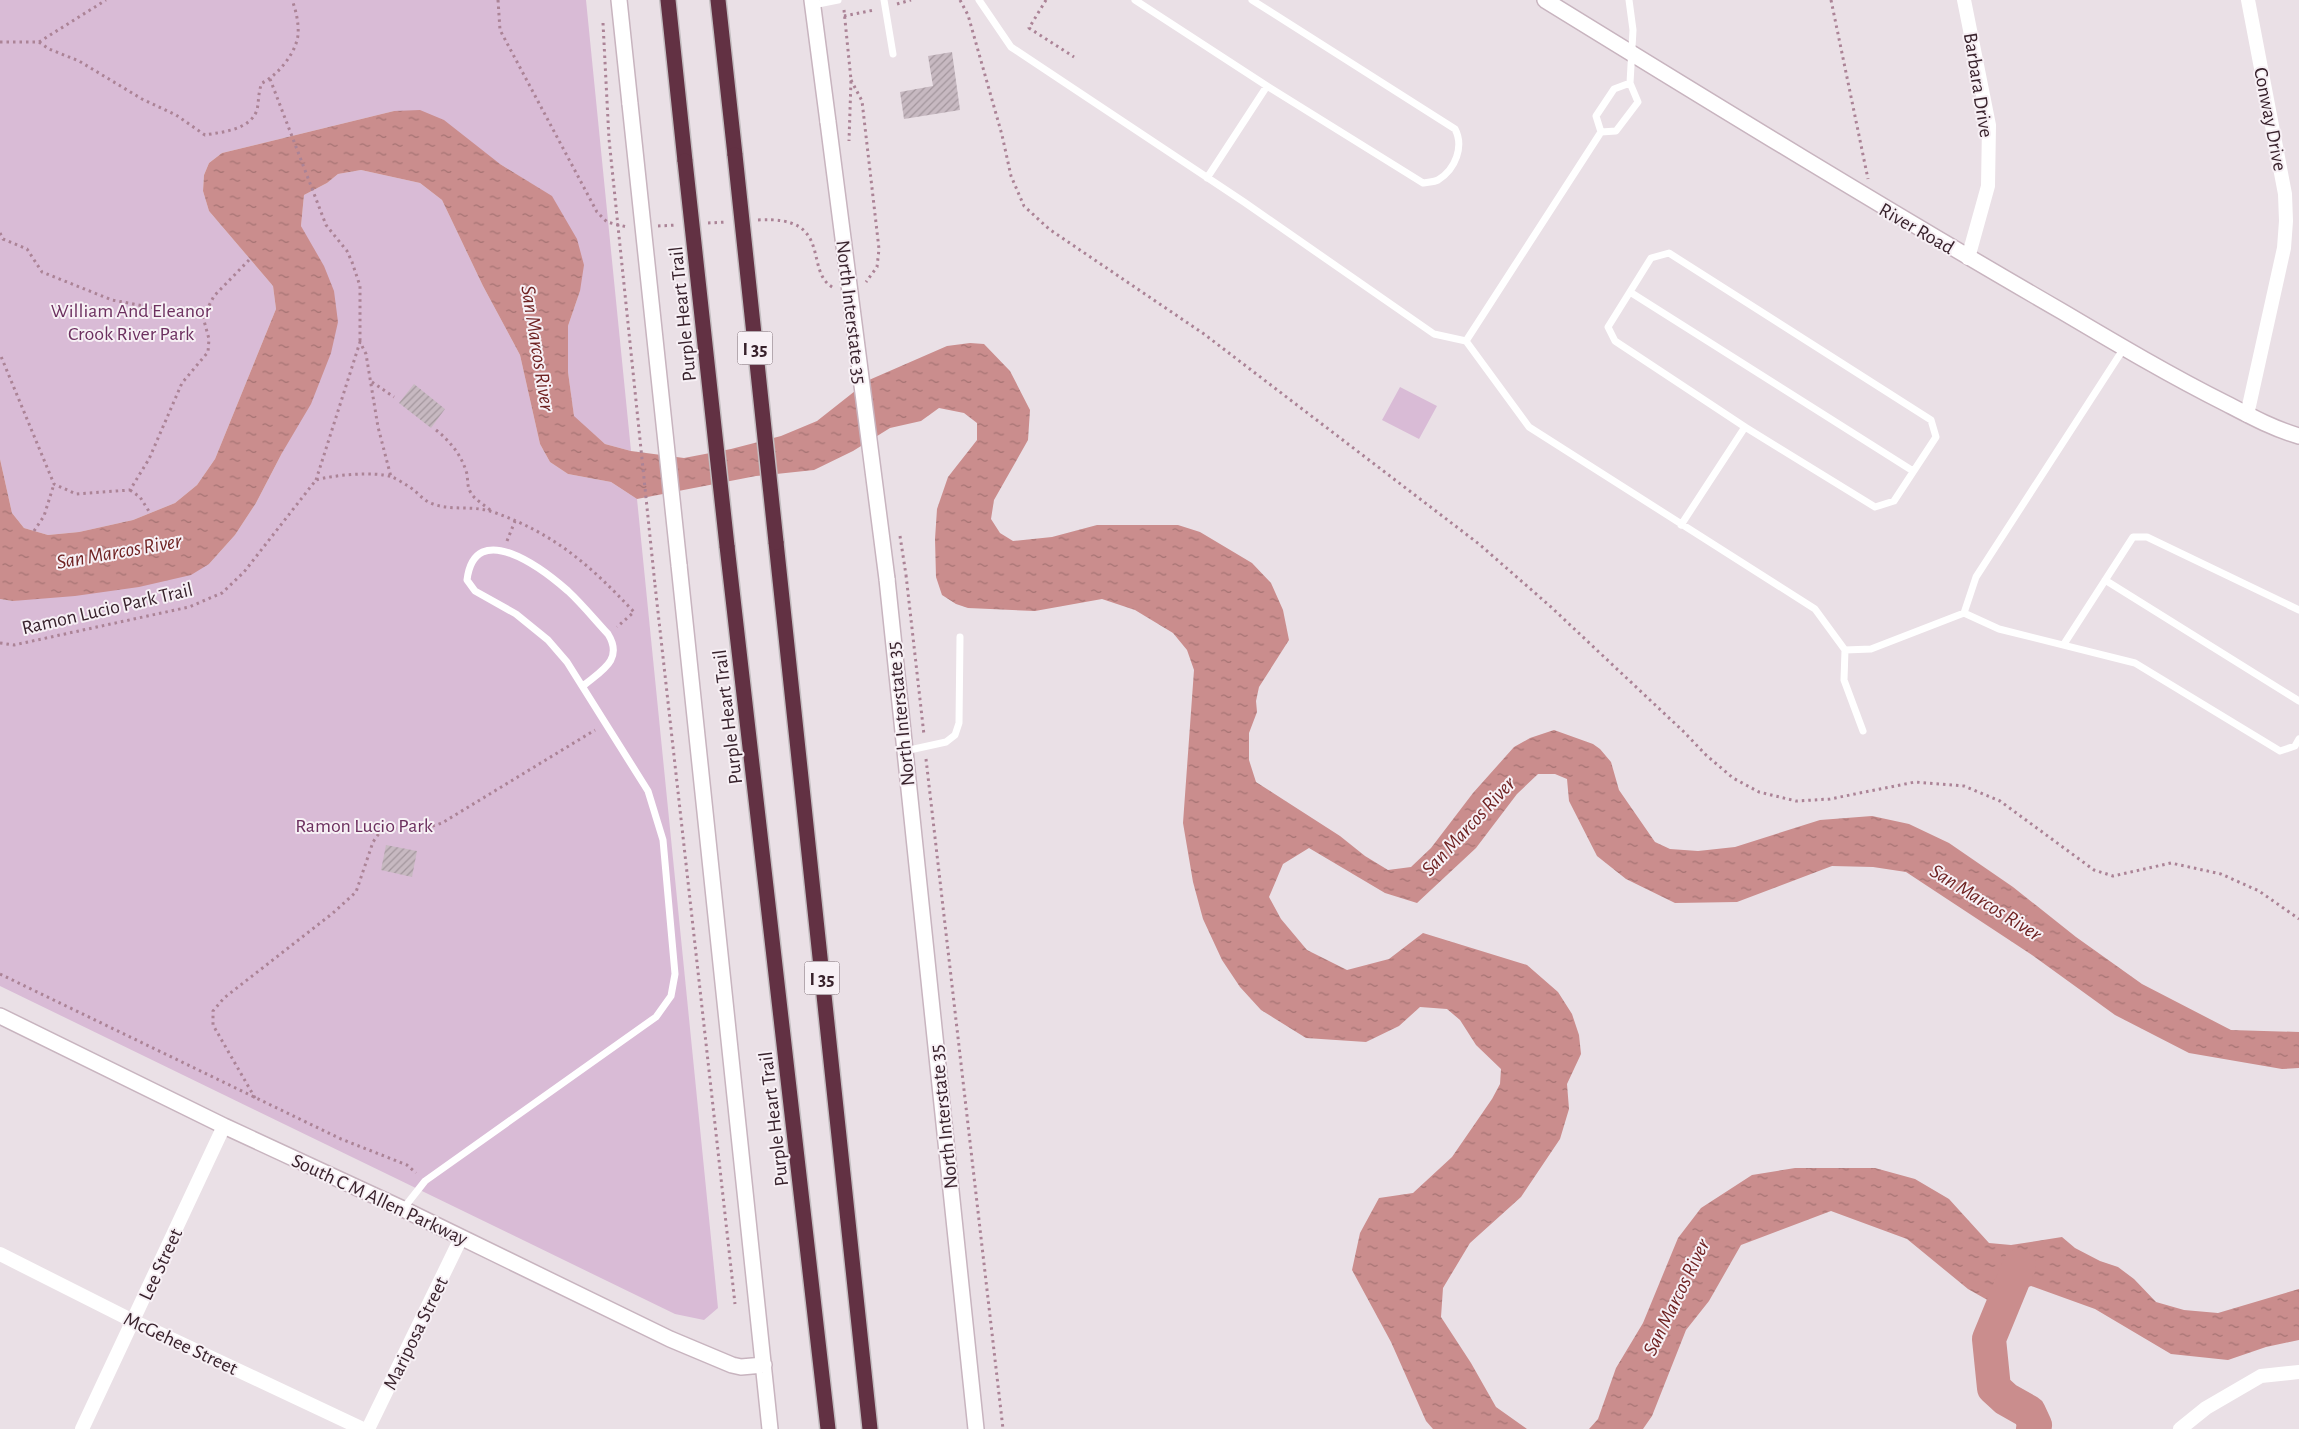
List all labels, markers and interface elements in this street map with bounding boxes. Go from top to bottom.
street label: Barbara Drive [1960,31,1996,139]
street label: Conway Drive [2250,66,2290,173]
street label: River Road [1876,199,1957,258]
street label: North Interstate 35 [832,239,870,385]
street label: Purple Heart Trail [666,245,700,382]
water label: San Marcos River [517,284,558,413]
park label: William And Eleanor Crook River Park [51,301,212,344]
road number: I 35 [738,332,772,364]
water label: San Marcos River [55,530,184,573]
street label: Ramon Lucio Park Trail [20,580,195,638]
street label: North Interstate 35 [883,641,919,787]
street label: Purple Heart Trail [710,648,746,785]
water label: San Marcos River [1417,772,1520,880]
park label: Ramon Lucio Park [295,816,433,836]
water label: San Marcos River [1926,860,2046,946]
road number: I 35 [804,961,840,994]
street label: North Interstate 35 [926,1044,962,1190]
street label: Purple Heart Trail [756,1050,792,1187]
street label: South C M Allen Parkway [289,1150,471,1250]
street label: Lee Street [136,1225,186,1303]
water label: San Marcos River [1639,1235,1714,1359]
street label: Mariposa Street [380,1273,452,1393]
street label: McGehee Street [121,1309,241,1379]

